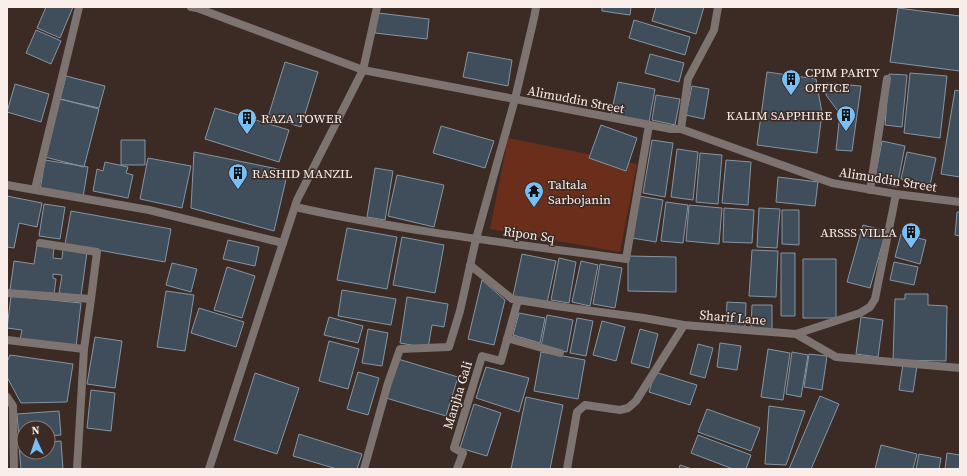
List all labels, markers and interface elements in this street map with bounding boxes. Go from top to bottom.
place label: CPIM PARTY OFFICE [805,64,881,96]
building icon: CPIM PARTY OFFICE [780,68,802,96]
street label: Alimuddin Street [526,82,627,117]
building icon: KALIM SAPPHIRE [835,104,857,132]
building icon: RAZA TOWER [236,107,258,135]
place label: KALIM SAPPHIRE [726,107,832,124]
place label: RAZA TOWER [261,110,343,127]
building icon: RASHID MANZIL [227,162,249,190]
street label: Alimuddin Street [838,163,939,196]
place label: RASHID MANZIL [252,165,353,182]
place label: Taltala Sarbojanin [548,176,611,208]
temple icon: Taltala Sarbojanin [523,180,545,208]
building icon: ARSSS VILLA [900,221,922,249]
street label: Ripon Sq [502,222,556,247]
place label: ARSSS VILLA [820,224,897,241]
street label: Sharif Lane [699,306,767,329]
street label: Manjha Gali [439,359,476,431]
north arrow [16,420,56,460]
text: N [31,423,40,438]

